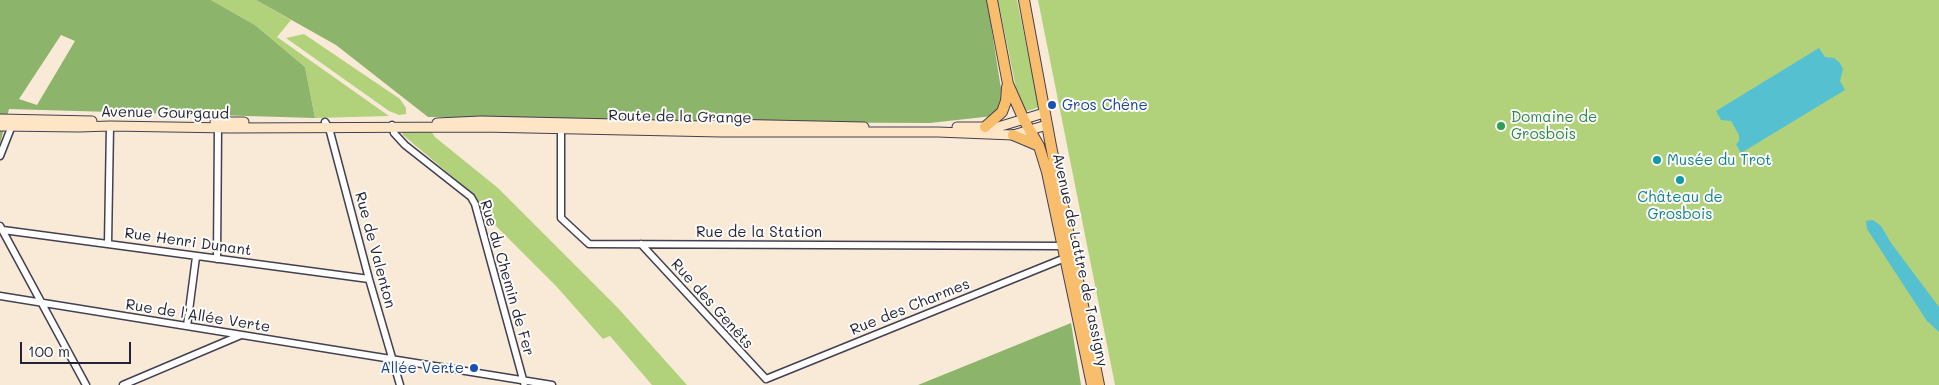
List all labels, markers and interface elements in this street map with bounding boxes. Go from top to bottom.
place label: Gros Chêne [1062,96,1148,114]
marker: Gros Chêne [1046,99,1058,111]
street label: Avenue Gourgaud [101,103,229,123]
street label: Route de la Grange [608,107,752,127]
place label: Domaine de Grosbois [1511,108,1597,143]
marker: Domaine de Grosbois [1495,120,1507,132]
place label: Musée du Trot [1667,151,1772,169]
street label: Avenue de Lattre de Tassigny [1049,152,1111,368]
marker: Musée du Trot [1651,154,1663,166]
marker: Château de Grosbois [1674,174,1686,186]
place label: Château de Grosbois [1637,188,1723,223]
street label: Rue de Valenton [351,190,399,310]
street label: Rue du Chemin de Fer [476,198,538,358]
street label: Rue de la Station [696,223,822,241]
street label: Rue Henri Dunant [123,224,253,260]
street label: Rue des Genêts [667,255,757,353]
street label: Rue des Charmes [848,275,972,339]
street label: Rue de l'Allée Verte [124,296,272,336]
scale bar [22,332,134,364]
text: 100 m [28,341,70,361]
place label: Allée Verte [380,359,464,377]
marker: Allée Verte [468,362,480,374]

